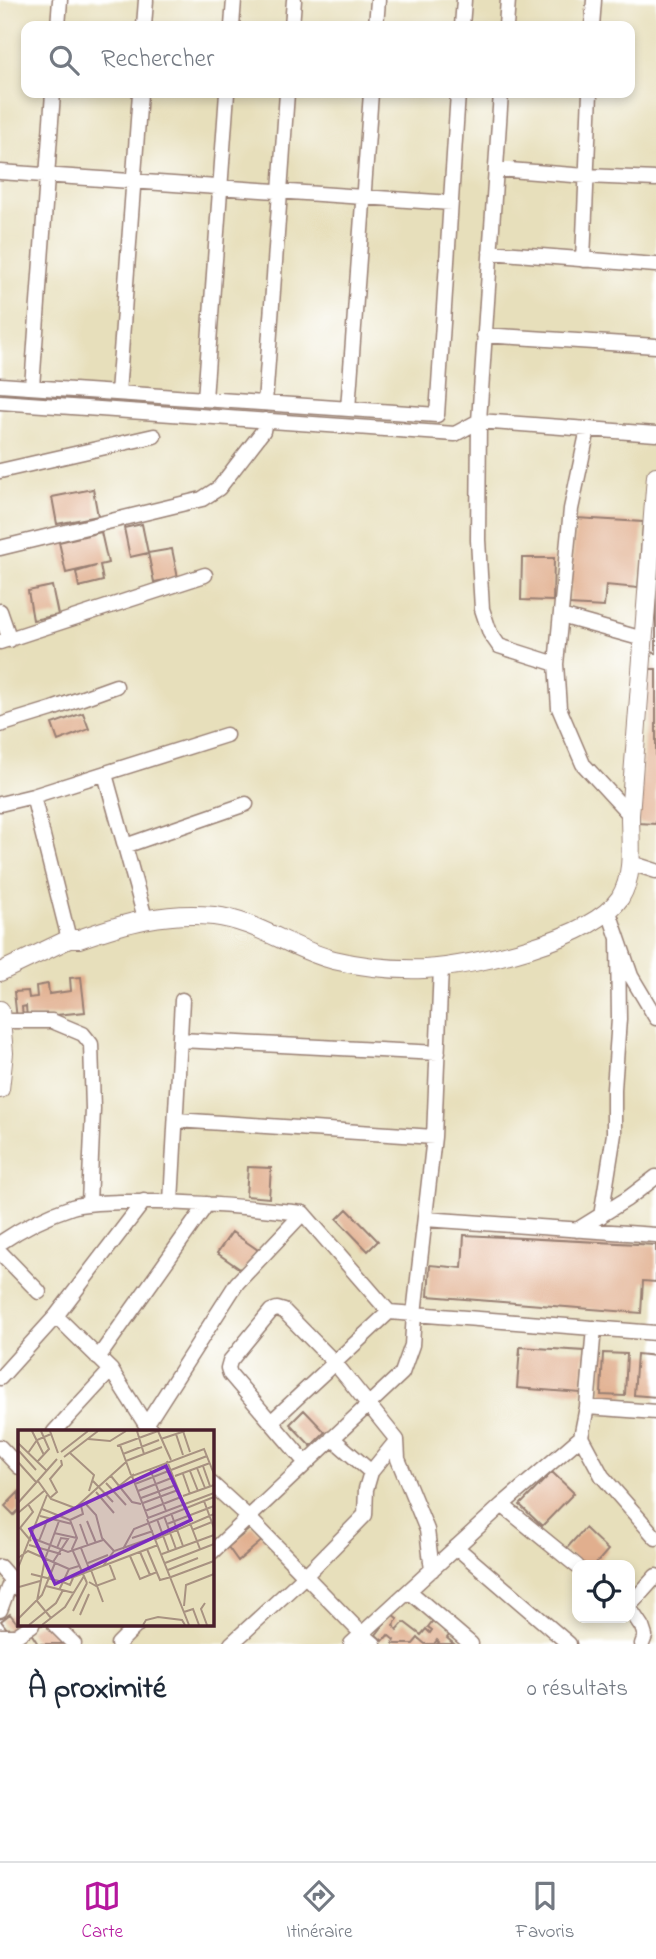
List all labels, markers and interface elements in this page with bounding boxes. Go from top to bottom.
search box [21,21,635,98]
icon: search [45,41,83,79]
text: Rechercher [101,41,214,79]
inset map [18,1430,214,1626]
map controls [572,1560,635,1623]
button: locate [572,1560,635,1623]
text: À proximité [28,1668,166,1712]
text: 0 résultats [527,1673,628,1706]
tab: Carte [82,1877,123,1946]
tab: Itinéraire [286,1877,352,1946]
tab: Favoris [516,1877,574,1946]

